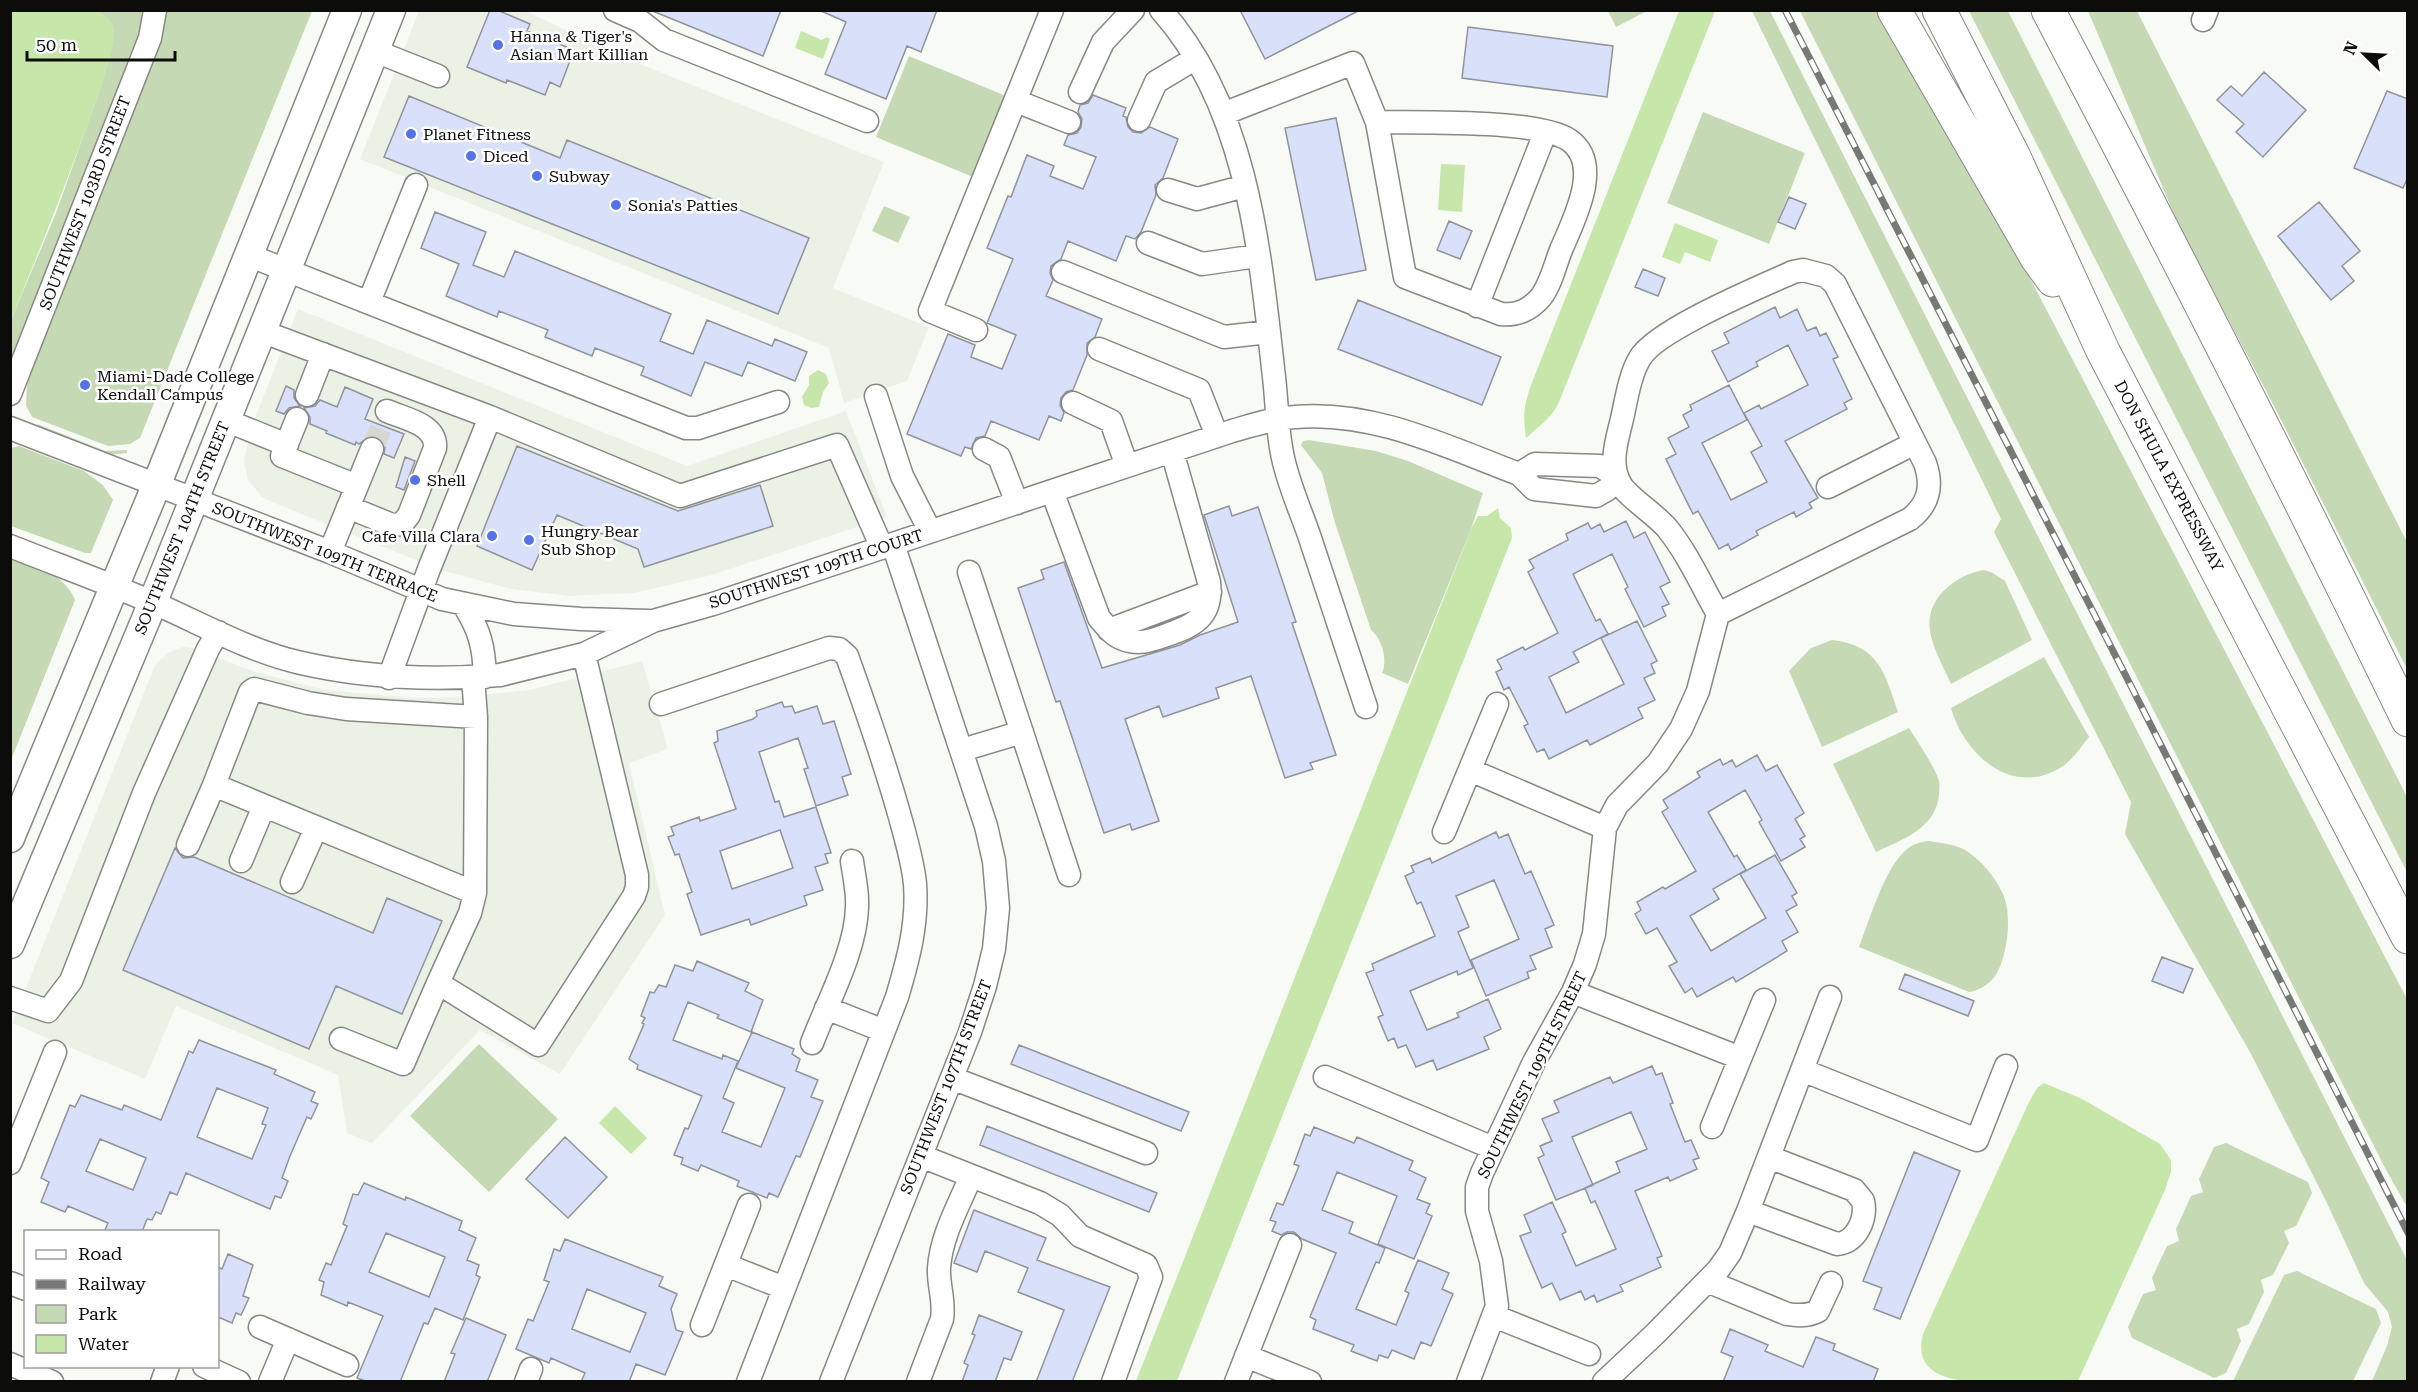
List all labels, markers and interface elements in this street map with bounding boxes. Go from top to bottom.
scale bar [27,24,176,62]
north arrow [2334,24,2394,84]
place label: Hanna & Tiger's Asian Mart Killian [510,27,648,64]
text: 50 m [36,34,77,55]
marker: Hanna & Tiger's Asian Mart Killian [491,38,505,52]
text: N [2340,39,2362,58]
street label: SOUTHWEST 103RD STREET [35,93,135,313]
place label: Planet Fitness [423,125,531,144]
marker: Planet Fitness [404,127,418,141]
place label: Diced [483,147,529,166]
marker: Diced [464,149,478,163]
place label: Subway [549,167,610,186]
marker: Subway [530,169,544,183]
place label: Sonia's Patties [628,196,738,215]
marker: Sonia's Patties [609,198,623,212]
place label: Miami-Dade College Kendall Campus [97,367,254,404]
street label: DON SHULA EXPRESSWAY [2111,377,2228,575]
marker: Miami-Dade College Kendall Campus [78,378,92,392]
street label: SOUTHWEST 104TH STREET [130,418,234,637]
place label: Shell [427,471,466,490]
marker: Shell [408,473,422,487]
street label: SOUTHWEST 109TH TERRACE [210,498,440,606]
place label: Hungry Bear Sub Shop [541,522,639,559]
street label: SOUTHWEST 109TH COURT [707,525,926,613]
place label: Cafe Villa Clara [362,527,480,546]
marker: Cafe Villa Clara [485,529,499,543]
marker: Hungry Bear Sub Shop [522,533,536,547]
street label: SOUTHWEST 109TH STREET [1473,968,1591,1182]
street label: SOUTHWEST 107TH STREET [896,977,996,1197]
legend [24,1230,219,1368]
text: Road [78,1243,123,1264]
text: Railway [78,1273,146,1294]
text: Park [78,1303,118,1324]
text: Water [78,1333,129,1354]

